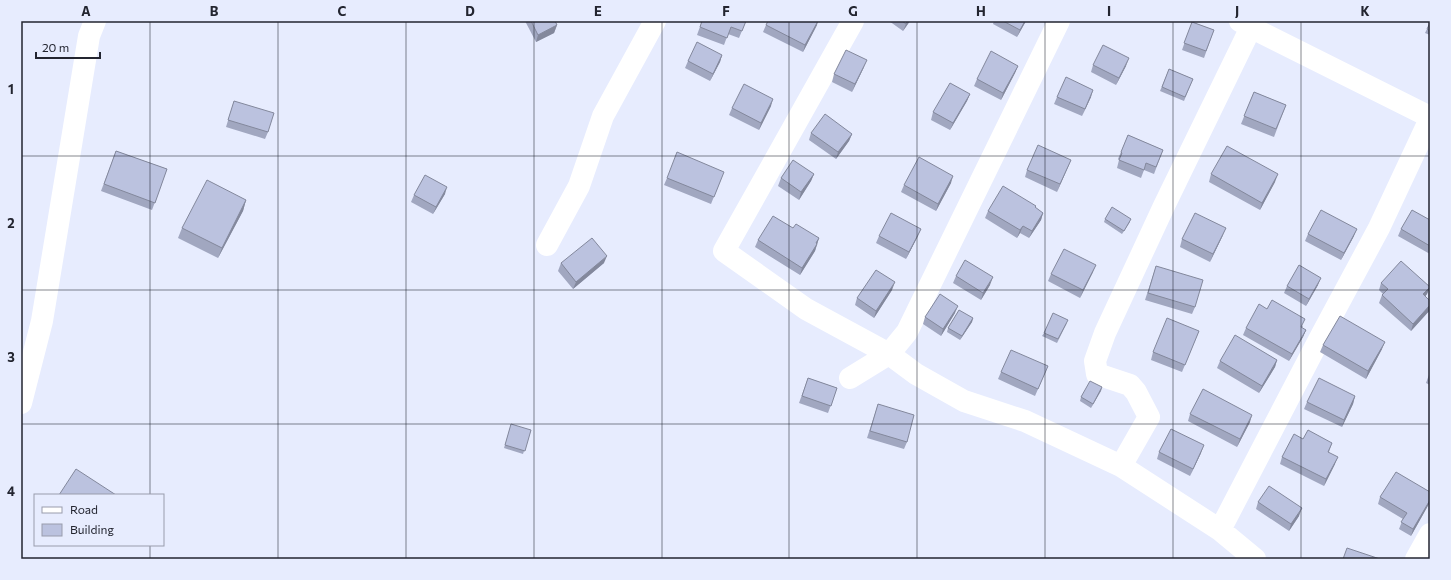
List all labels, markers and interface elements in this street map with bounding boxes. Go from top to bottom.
text: A [81,3,91,19]
text: B [210,3,219,19]
text: C [338,3,347,19]
text: D [465,3,475,19]
text: E [594,3,602,19]
text: F [722,3,730,19]
text: G [848,3,858,19]
text: H [976,3,986,19]
text: I [1107,3,1111,19]
text: J [1235,3,1239,19]
text: K [1360,3,1370,19]
scale bar [36,34,100,60]
text: 20 m [42,40,69,54]
text: 1 [8,81,14,97]
text: 2 [7,215,15,231]
text: 3 [7,349,15,365]
text: 4 [7,483,15,499]
legend [34,494,164,546]
text: Road [70,502,98,516]
text: Building [70,522,114,536]

